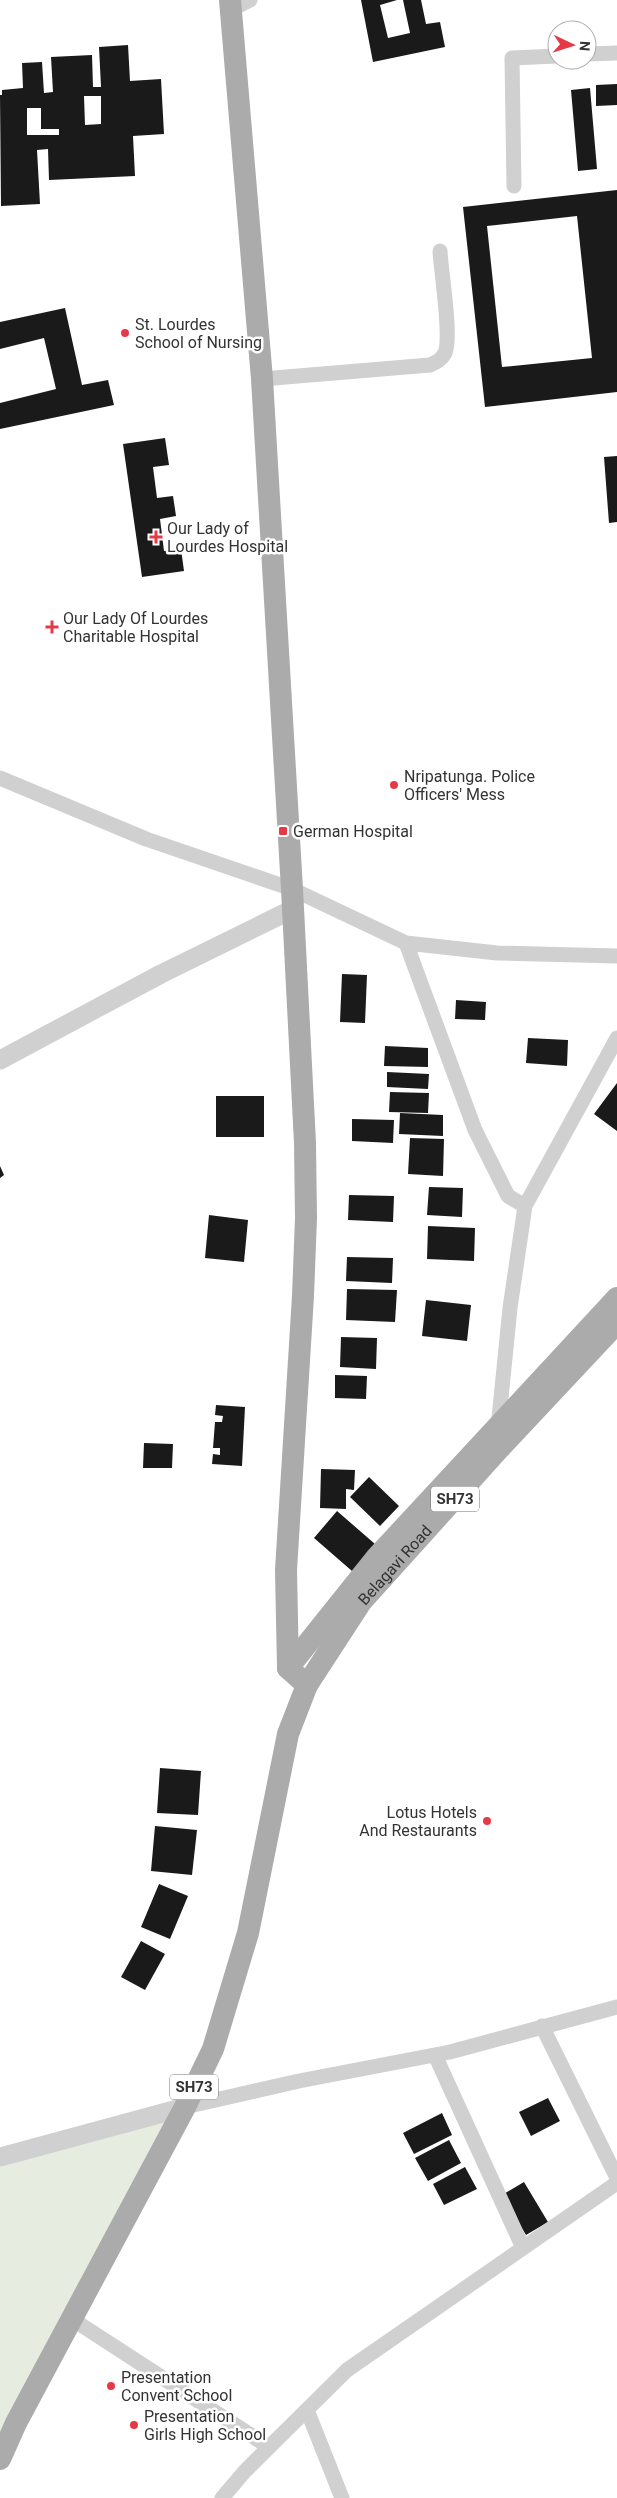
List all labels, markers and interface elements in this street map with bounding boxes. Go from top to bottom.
north arrow [547,20,597,70]
text: N [577,40,593,51]
place label: St. Lourdes School of Nursing [135,315,262,352]
marker: St. Lourdes School of Nursing [119,327,131,339]
place label: Our Lady of Lourdes Hospital [167,519,288,556]
marker: Our Lady of Lourdes Hospital [149,530,163,544]
place label: Our Lady Of Lourdes Charitable Hospital [63,609,208,646]
marker: Our Lady Of Lourdes Charitable Hospital [45,620,59,634]
place label: Nripatunga. Police Officers' Mess [404,767,535,804]
marker: Nripatunga. Police Officers' Mess [388,779,400,791]
place label: German Hospital [293,822,413,841]
marker: German Hospital [277,825,289,837]
road number: SH73 [431,1486,479,1512]
street label: Belagavi Road [354,1521,436,1609]
place label: Lotus Hotels And Restaurants [359,1803,477,1840]
marker: Lotus Hotels And Restaurants [481,1815,493,1827]
road number: SH73 [170,2074,218,2100]
place label: Presentation Convent School [121,2368,232,2405]
marker: Presentation Convent School [105,2380,117,2392]
place label: Presentation Girls High School [144,2407,266,2444]
marker: Presentation Girls High School [128,2419,140,2431]

